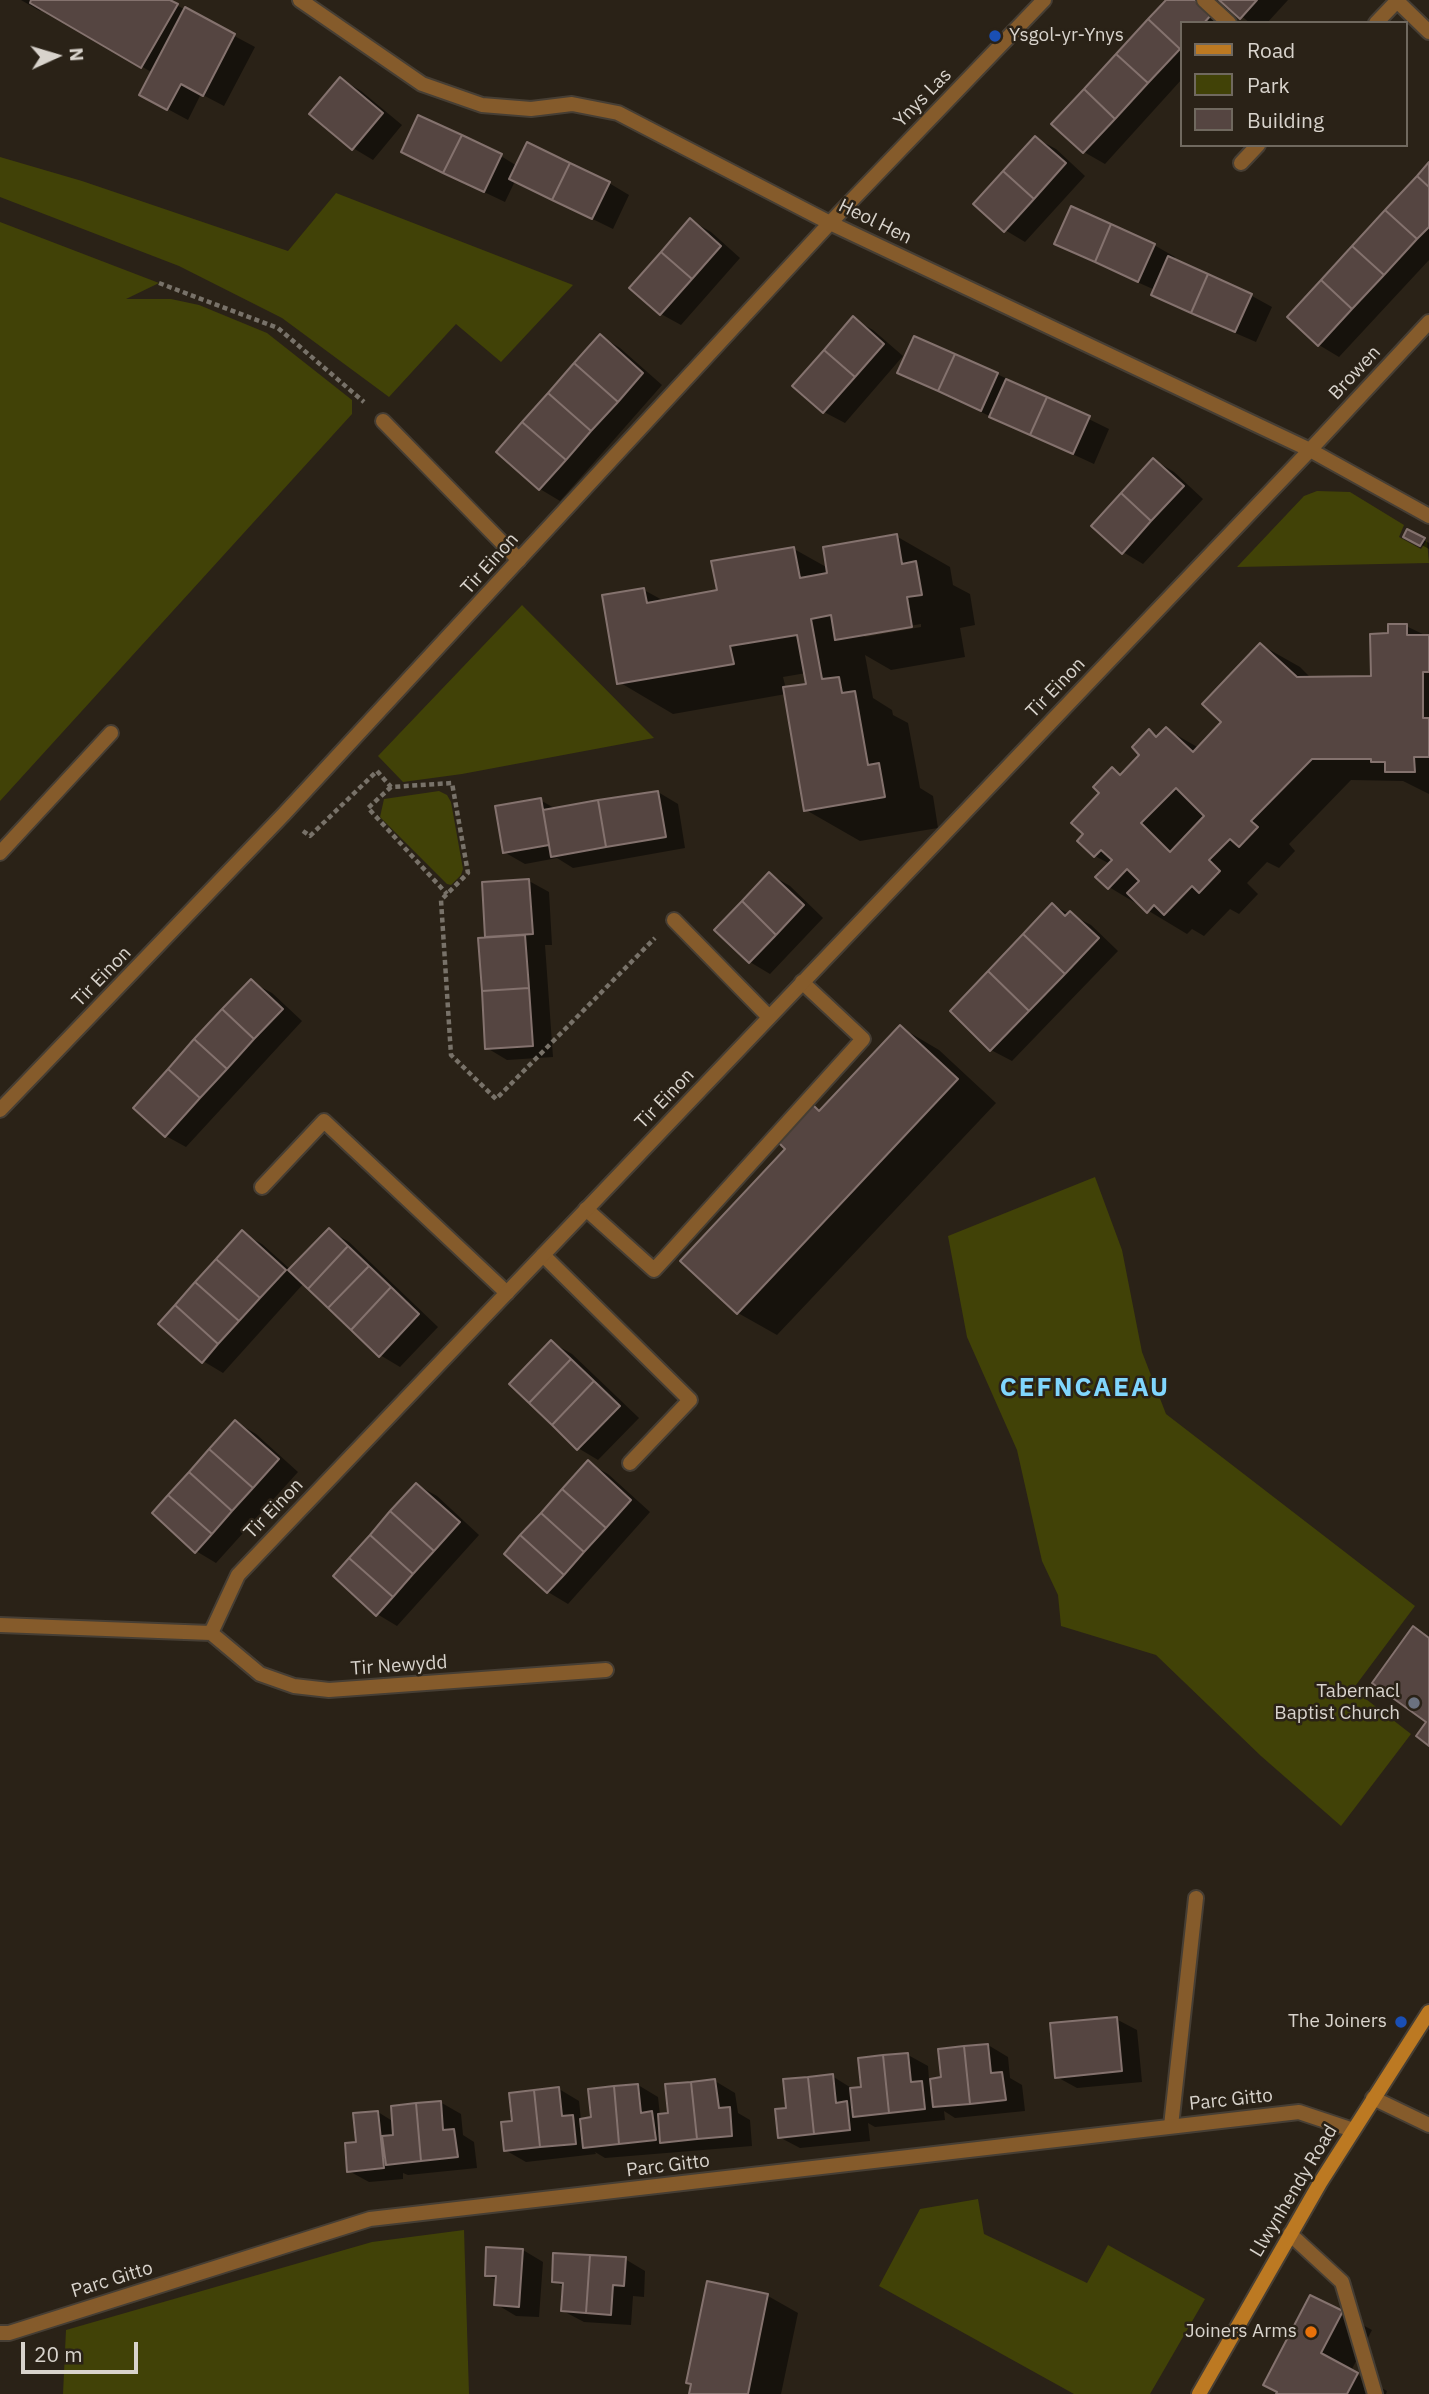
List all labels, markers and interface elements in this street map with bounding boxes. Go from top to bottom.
north arrow [21,21,91,91]
legend [1180,21,1408,147]
place label: Ysgol-yr-Ynys [1009,25,1124,47]
marker: Ysgol-yr-Ynys [987,28,1003,44]
text: Road [1247,36,1295,64]
text: N [64,47,89,62]
street label: Ynys Las [889,64,957,132]
text: Park [1247,71,1290,99]
text: Building [1247,106,1324,134]
street label: Heol Hen [835,194,915,250]
street label: Browen [1324,341,1386,405]
street label: Tir Einon [456,528,524,600]
street label: Tir Einon [1022,653,1090,723]
street label: Tir Einon [68,942,136,1012]
street label: Tir Einon [631,1064,699,1134]
district label: CEFNCAEAU [1001,1372,1169,1404]
street label: Tir Einon [240,1474,308,1544]
street label: Tir Newydd [350,1651,448,1681]
place label: Tabernacl Baptist Church [1274,1681,1400,1725]
marker: Tabernacl Baptist Church [1406,1695,1422,1711]
place label: The Joiners [1288,2011,1387,2033]
marker: The Joiners [1393,2014,1409,2030]
street label: Parc Gitto [1188,2084,1274,2116]
street label: Llwynhendy Road [1246,2121,1342,2261]
street label: Parc Gitto [625,2150,711,2182]
street label: Parc Gitto [68,2257,156,2303]
place label: Joiners Arms [1185,2321,1297,2343]
marker: Joiners Arms [1303,2324,1319,2340]
scale bar [24,2328,142,2372]
text: 20 m [34,2340,83,2368]

